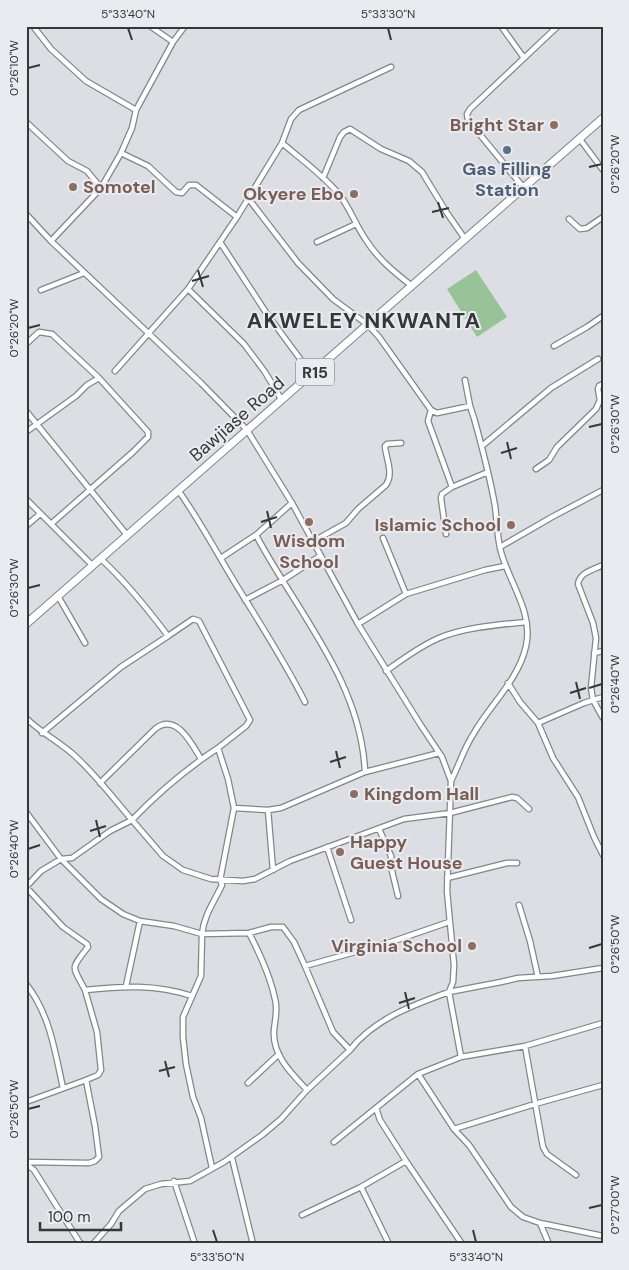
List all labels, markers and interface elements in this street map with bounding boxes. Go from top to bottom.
text: 5°33'40"N [101,6,155,22]
text: 5°33'30"N [361,6,415,22]
text: 0°26'10"W [6,40,22,96]
place label: Bright Star [450,113,544,137]
marker: Bright Star [548,119,560,131]
text: 0°26'20"W [607,134,623,193]
marker: Gas Filling Station [501,144,513,156]
place label: Gas Filling Station [462,157,552,202]
place label: Somotel [83,175,156,199]
marker: Somotel [67,181,79,193]
place label: Okyere Ebo [243,182,344,206]
marker: Okyere Ebo [348,188,360,200]
text: 0°26'20"W [6,298,22,357]
district label: AKWELEY NKWANTA [247,306,481,335]
road number: R15 [296,358,334,386]
street label: Bawjiase Road [184,371,290,467]
text: 0°26'30"W [607,394,623,454]
place label: Islamic School [374,513,501,537]
marker: Wisdom School [303,516,315,528]
marker: Islamic School [505,519,517,531]
place label: Wisdom School [273,529,345,574]
text: 0°26'30"W [6,558,22,618]
text: 0°26'40"W [607,654,623,713]
place label: Kingdom Hall [364,782,479,806]
marker: Kingdom Hall [348,788,360,800]
text: 0°26'40"W [6,819,22,878]
place label: Happy Guest House [350,830,463,875]
marker: Happy Guest House [334,846,346,858]
text: 0°26'50"W [607,914,623,973]
place label: Virginia School [331,934,462,958]
marker: Virginia School [466,940,478,952]
text: 0°26'50"W [6,1079,22,1138]
text: 0°27'00"W [607,1175,623,1235]
scale bar [40,1200,121,1232]
text: 100 m [48,1207,91,1227]
text: 5°33'50"N [190,1249,244,1265]
text: 5°33'40"N [449,1249,503,1265]

